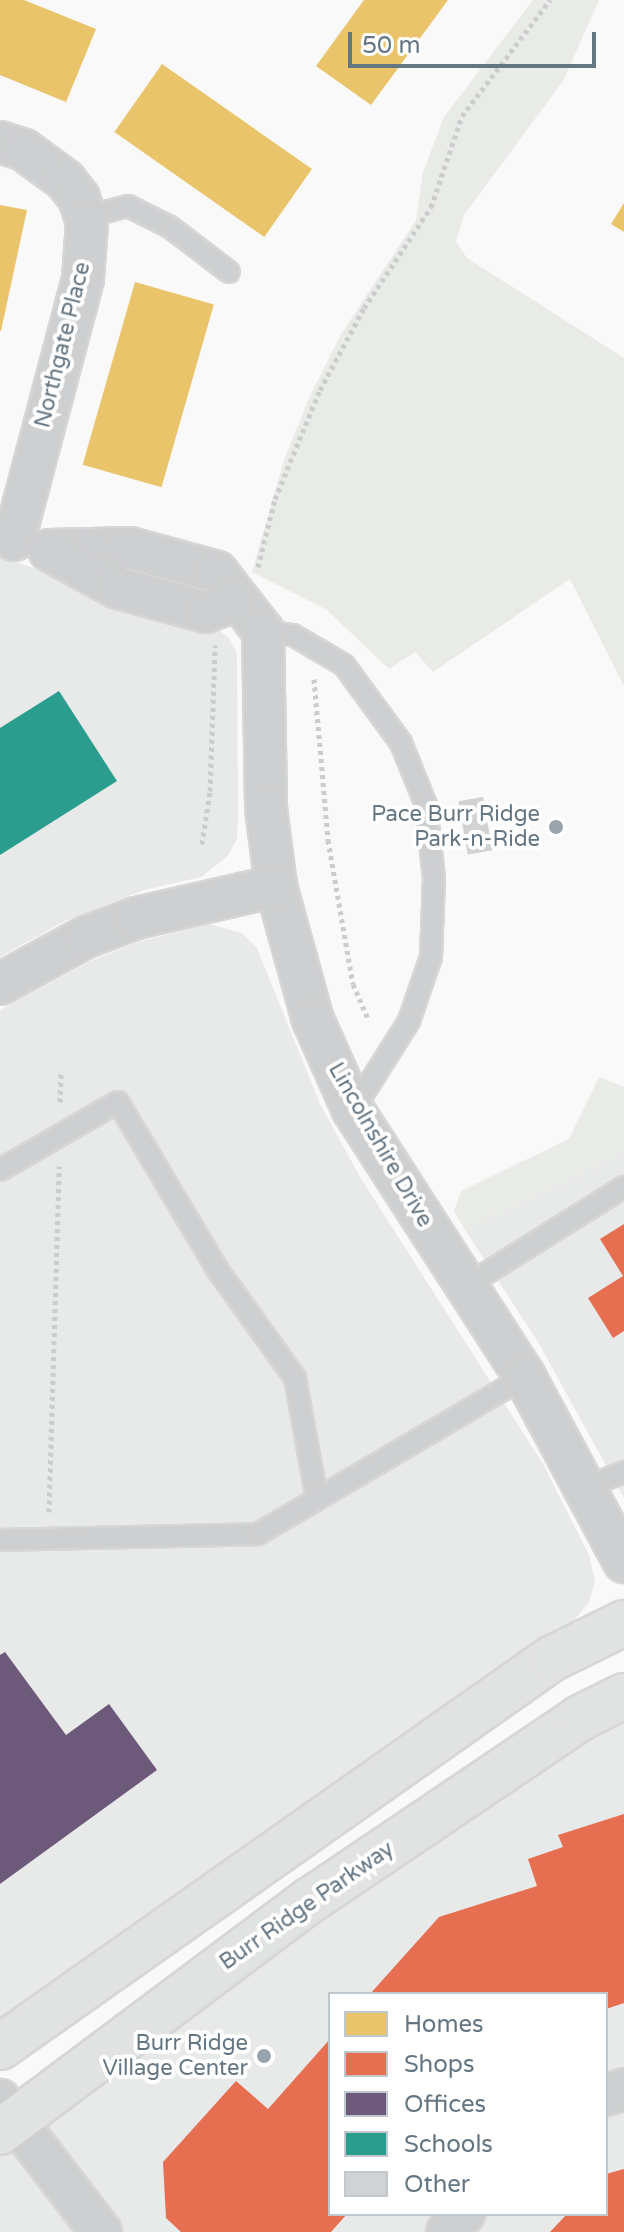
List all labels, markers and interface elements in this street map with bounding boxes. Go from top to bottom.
scale bar [352,16,600,66]
text: 50 m [362,31,420,60]
street label: Northgate Place [30,259,96,431]
place label: Pace Burr Ridge Park-n-Ride [371,801,540,852]
marker: Pace Burr Ridge Park-n-Ride [547,818,565,836]
street label: Lincolnshire Drive [322,1058,438,1232]
street label: Burr Ridge Parkway [215,1836,399,1976]
legend [328,1992,608,2216]
text: Homes [404,2010,484,2039]
place label: Burr Ridge Village Center [102,2030,248,2082]
marker: Burr Ridge Village Center [255,2047,273,2065]
text: Shops [404,2050,474,2079]
text: Offices [404,2090,486,2119]
text: Schools [404,2130,493,2159]
text: Other [404,2170,470,2199]

